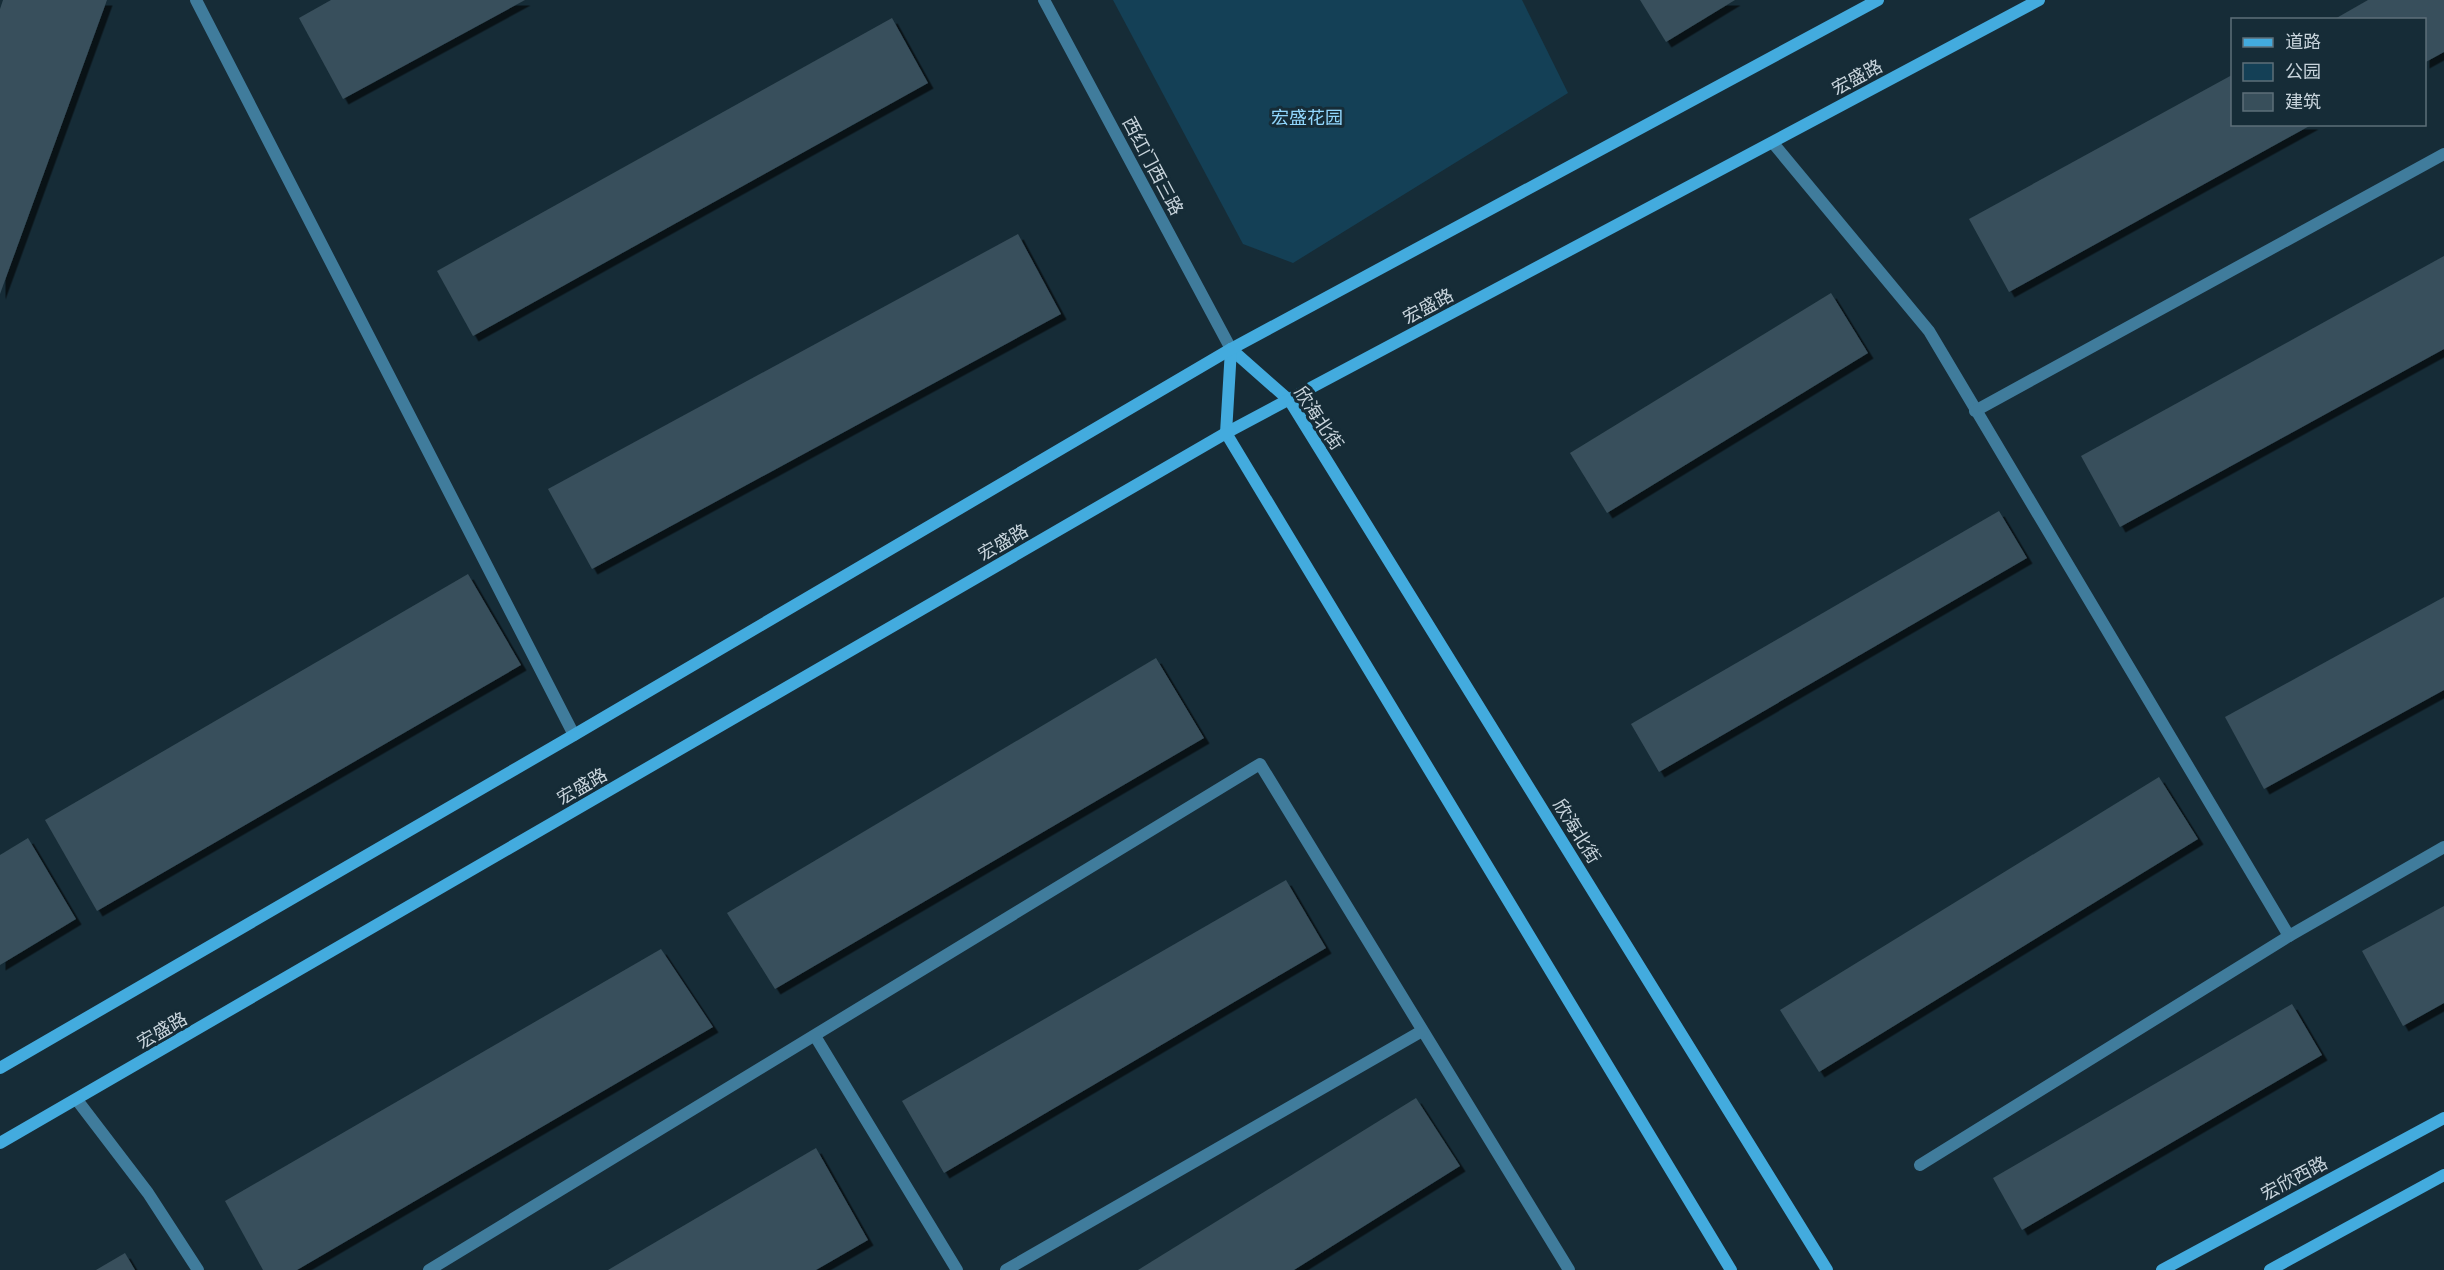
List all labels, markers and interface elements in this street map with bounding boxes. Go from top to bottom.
legend [2231,18,2426,126]
text: 道路 [2285,31,2321,52]
street label: 宏盛路 [1828,55,1886,99]
text: 公园 [2285,61,2321,82]
text: 建筑 [2285,91,2321,112]
park label: 宏盛花园 [1271,107,1343,128]
street label: 西红门西三路 [1118,113,1188,219]
street label: 宏盛路 [1399,284,1457,328]
street label: 欣海北街 [1290,382,1348,454]
street label: 宏盛路 [974,519,1032,565]
street label: 宏盛路 [553,763,611,809]
street label: 欣海北街 [1549,795,1605,867]
street label: 宏盛路 [133,1007,191,1053]
street label: 宏欣西路 [2257,1152,2331,1204]

